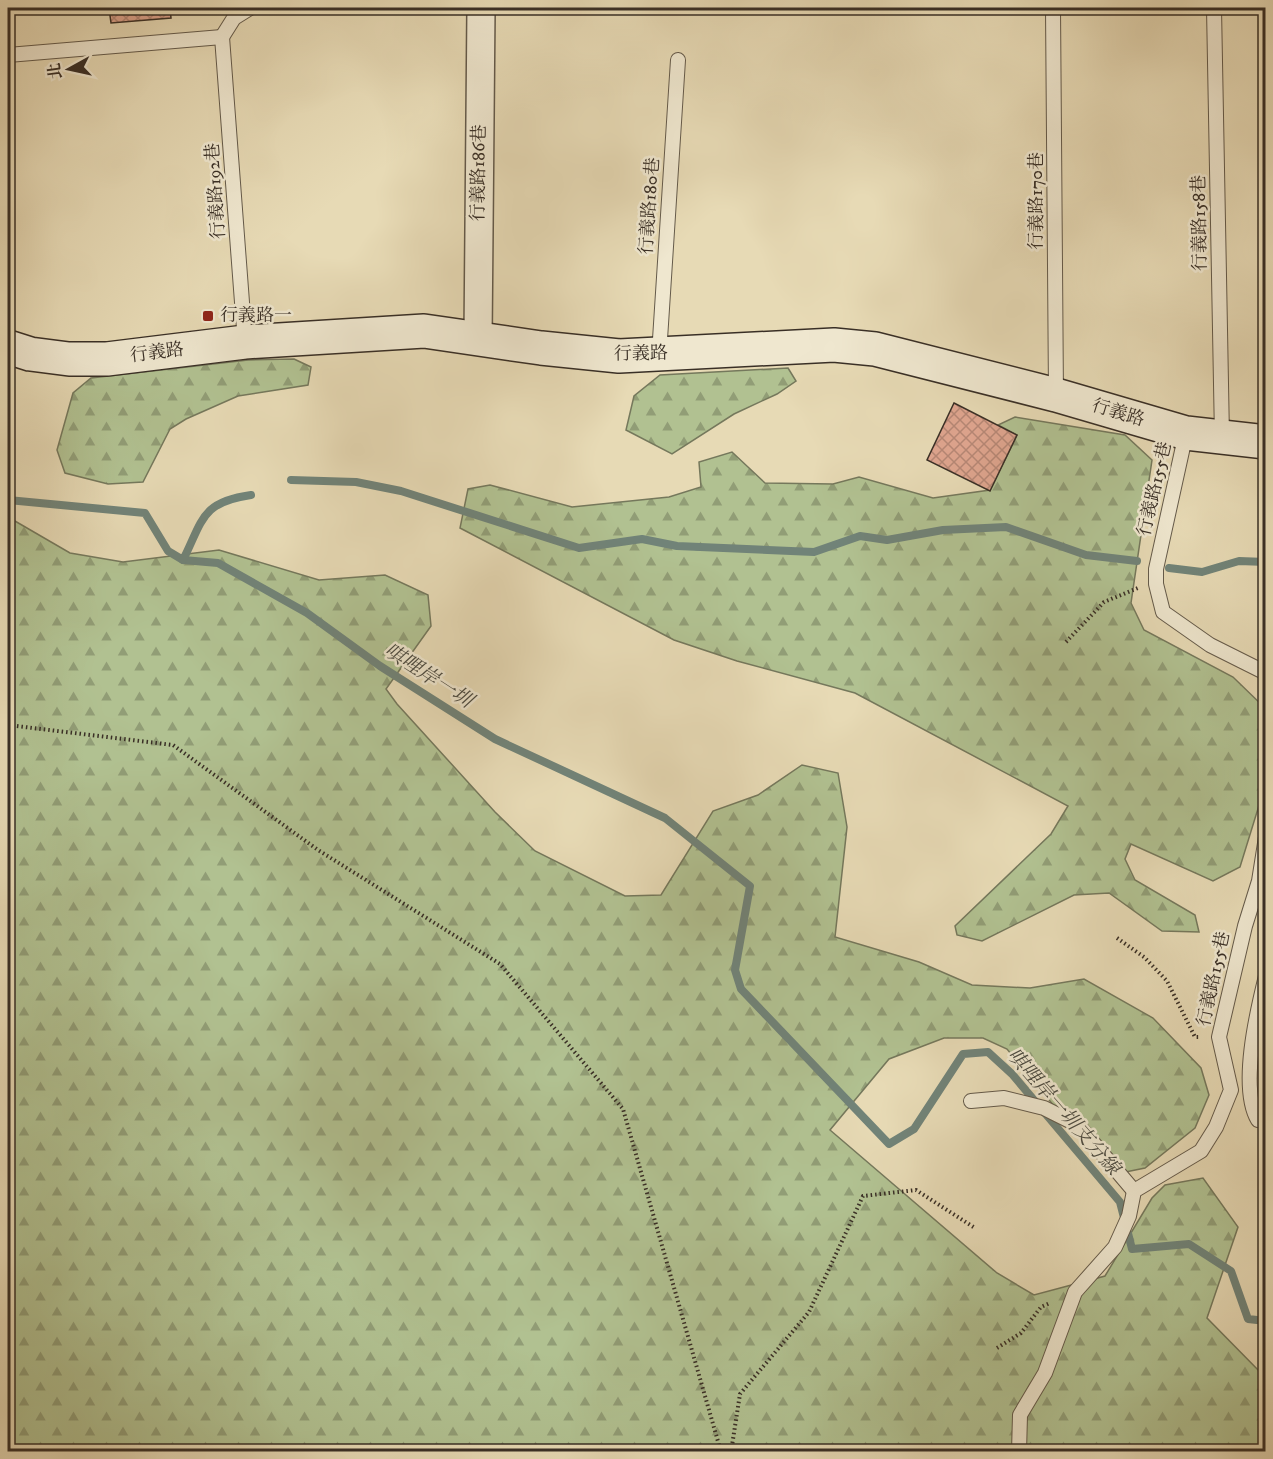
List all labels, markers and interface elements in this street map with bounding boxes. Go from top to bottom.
north arrow [39,39,99,99]
text: 北 [44,62,66,80]
street label: 行義路186巷 [467,124,491,222]
street label: 行義路192巷 [202,142,230,240]
street label: 行義路170巷 [1026,152,1048,250]
street label: 行義路180巷 [636,157,664,255]
street label: 行義路158巷 [1188,175,1212,271]
place label: 行義路一 [220,305,292,327]
marker: 行義路一 [201,309,215,323]
street label: 行義路 [129,339,185,367]
street label: 行義路 [614,343,668,365]
street label: 行義路 [1089,395,1147,431]
street label: 行義路155巷 [1133,440,1177,538]
water label: 唭哩岸一圳 [379,638,479,715]
street label: 行義路155巷 [1193,930,1235,1028]
water label: 唭哩岸一圳支分線 [1001,1043,1126,1182]

